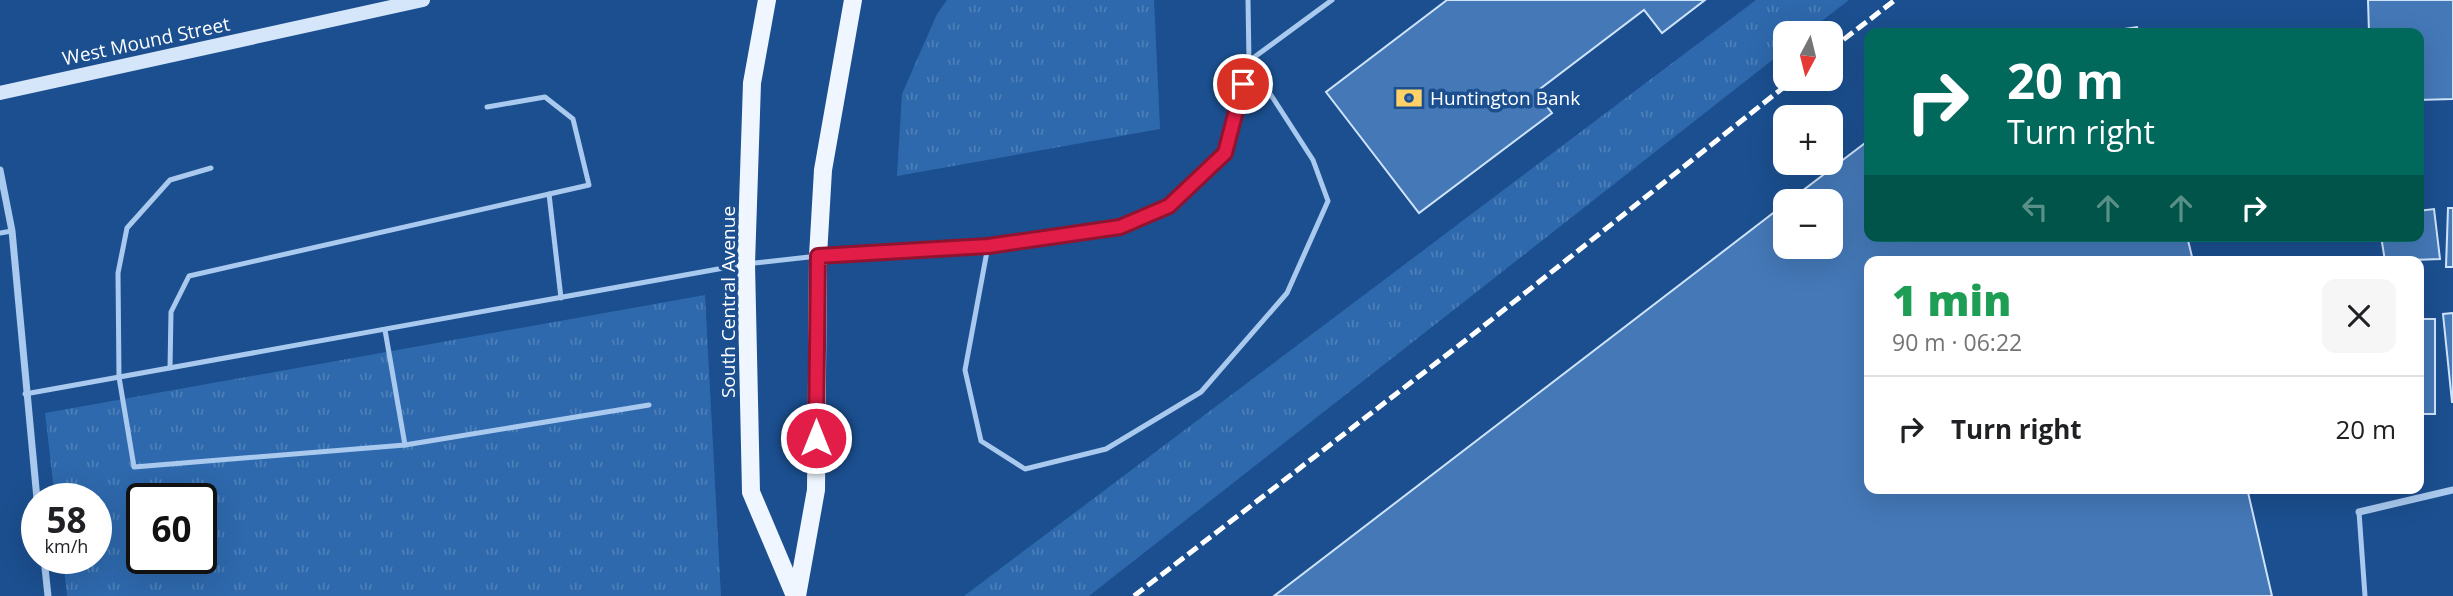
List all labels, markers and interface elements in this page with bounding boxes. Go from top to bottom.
street label: West Mound Street [60,11,232,71]
north arrow [1773,21,1843,91]
map controls [1773,21,1843,259]
text: 20 m [2007,47,2124,113]
pin [1213,54,1273,114]
icon: right [1892,56,1983,147]
icon: arrive [1224,65,1262,103]
bank icon: Huntington Bank [1394,83,1424,113]
place label: Huntington Bank [1430,85,1580,111]
button: + [1773,105,1843,175]
text: Turn right [2007,110,2155,153]
button: − [1773,189,1843,259]
icon: left [2016,189,2054,227]
icon: ahead [2089,189,2127,227]
icon: ahead [2162,189,2200,227]
icon: right [2235,189,2273,227]
street label: South Central Avenue [715,206,741,398]
text: 1 min [1892,271,2011,328]
button: close [2322,279,2396,353]
text: 90 m · 06:22 [1892,326,2022,358]
position arrow [779,401,853,475]
icon: right [1892,410,1930,448]
text: Turn right [1951,411,2082,447]
text: 20 m [2335,411,2396,447]
speed limit sign: 60 [126,483,217,574]
text: 58 [46,496,87,543]
text: km/h [45,534,88,558]

